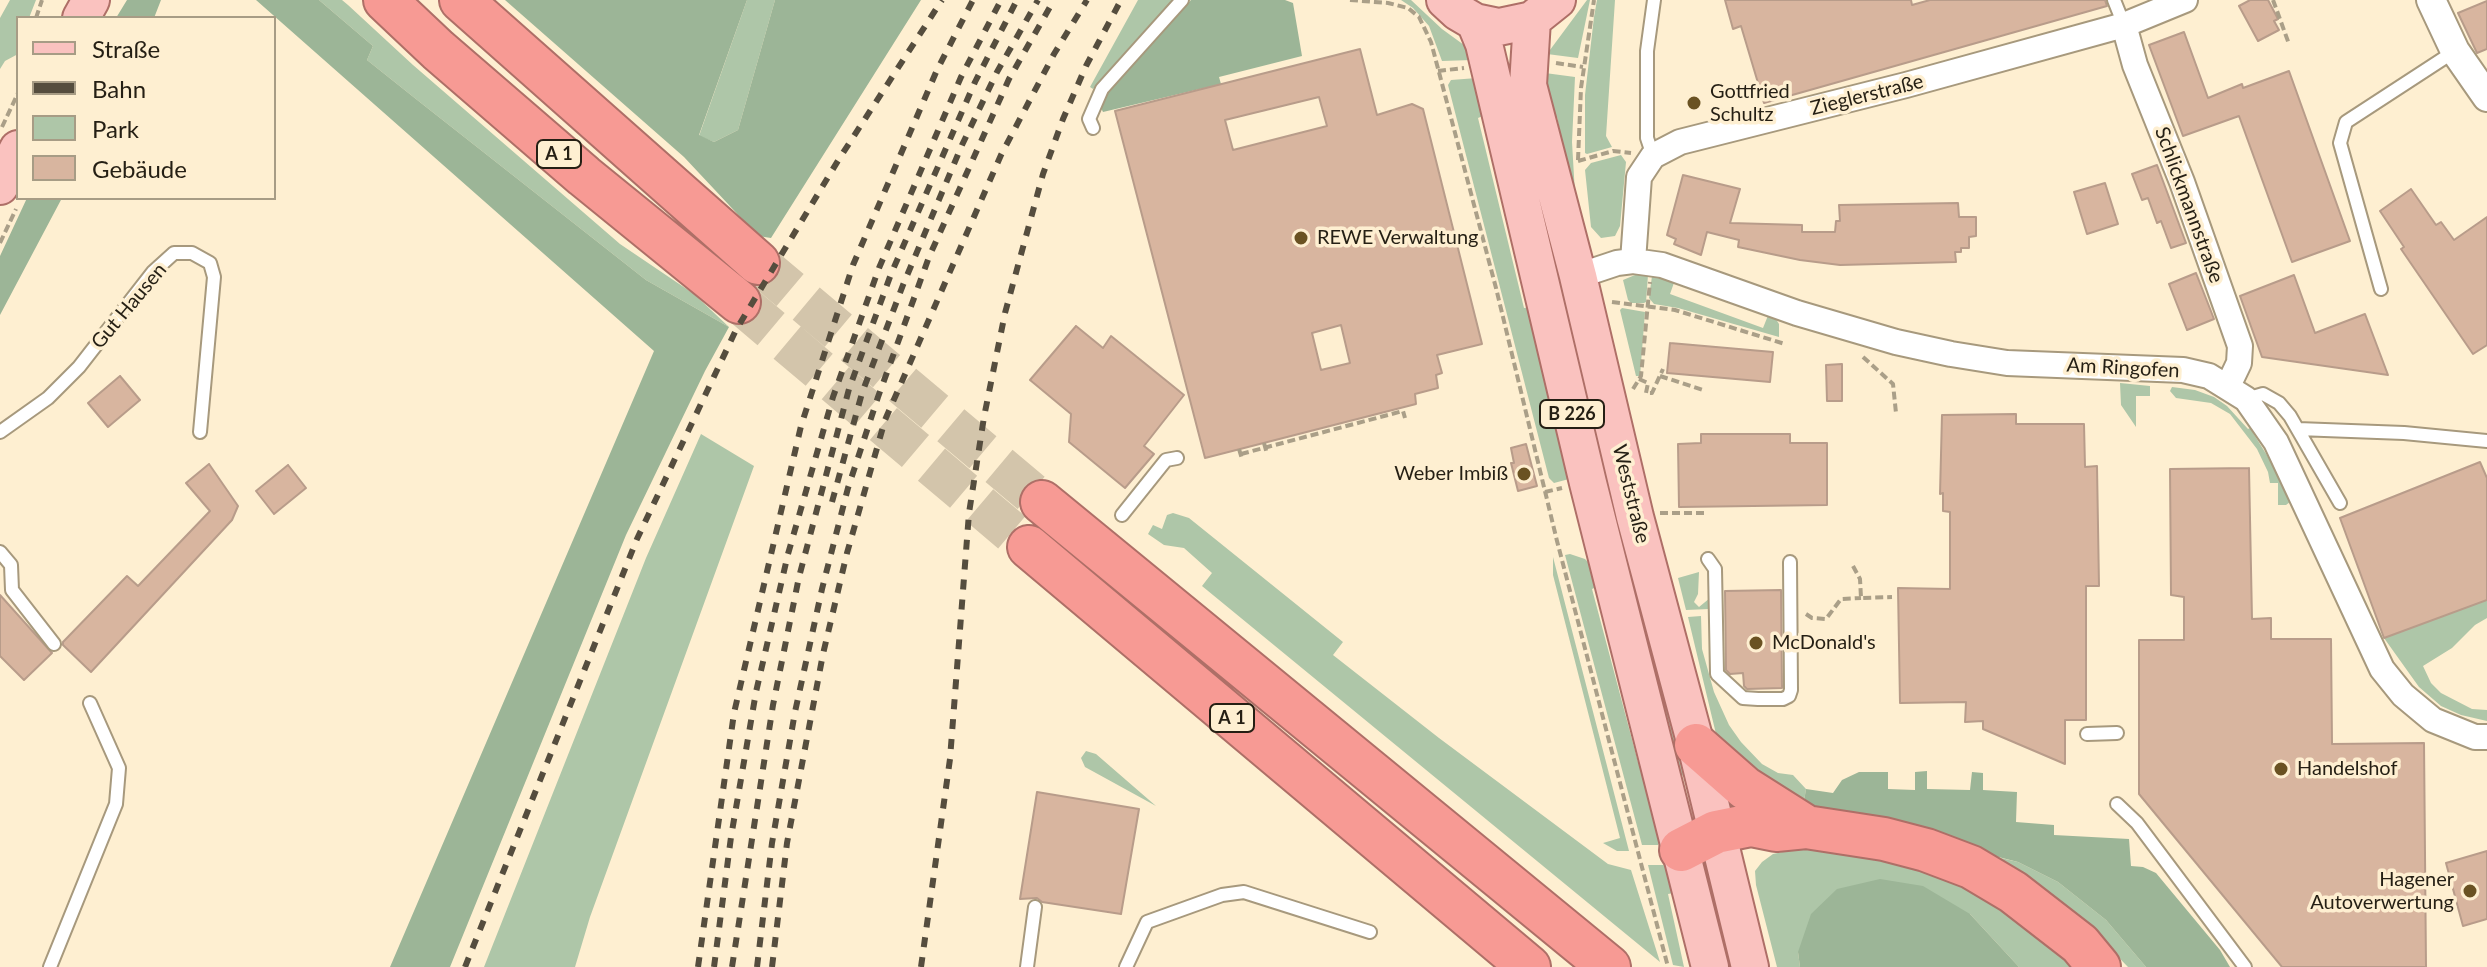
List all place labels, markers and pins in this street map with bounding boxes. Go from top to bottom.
place label: Gottfried Schultz [1710,80,1790,127]
marker: Gottfried Schultz [1685,94,1703,112]
place label: REWE Verwaltung [1317,226,1478,250]
marker: REWE Verwaltung [1292,229,1310,247]
place label: Weber Imbiß [1394,462,1508,486]
marker: Weber Imbiß [1515,465,1533,483]
place label: McDonald's [1772,631,1876,655]
marker: McDonald's [1747,634,1765,652]
place label: Handelshof [2297,757,2397,781]
marker: Handelshof [2272,760,2290,778]
place label: Hagener Autoverwertung [2310,868,2454,915]
marker: Hagener Autoverwertung [2461,882,2479,900]

